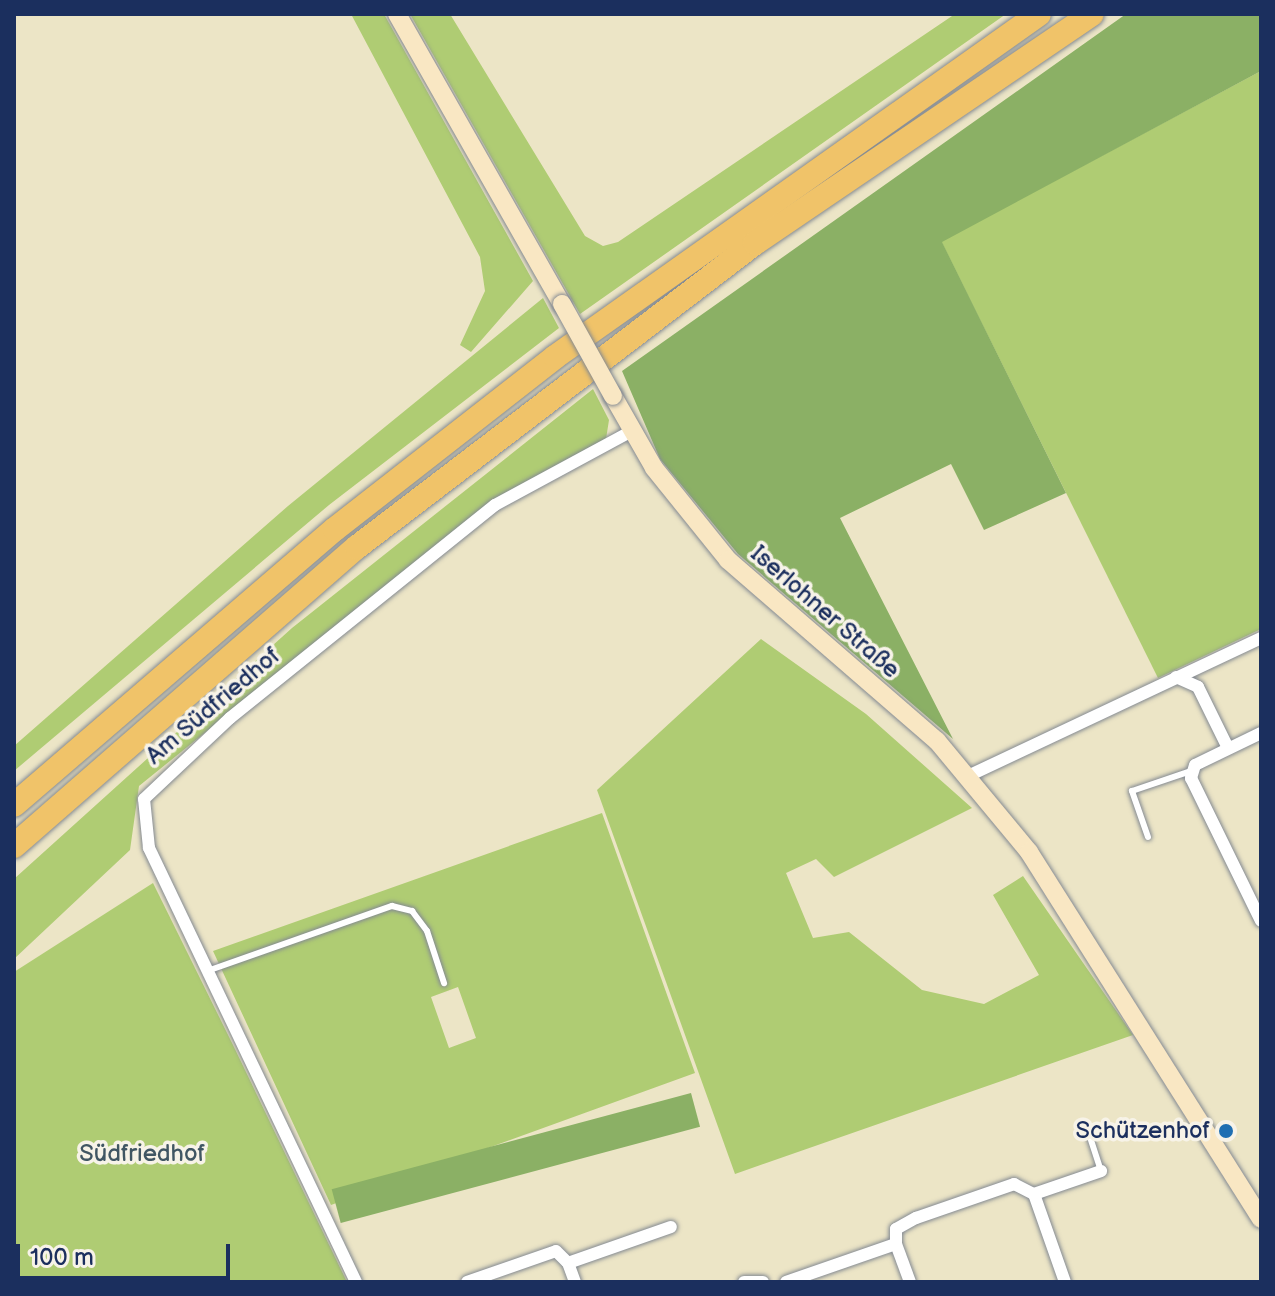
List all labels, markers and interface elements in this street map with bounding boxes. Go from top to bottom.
street label: Iserlohner Straße [744,539,906,685]
street label: Am Südfriedhof [140,641,286,771]
place label: Schützenhof [1076,1117,1210,1145]
marker: Schützenhof [1217,1122,1235,1140]
park label: Südfriedhof [79,1140,205,1168]
scale bar [20,1228,234,1278]
text: 100 m [30,1243,94,1272]

